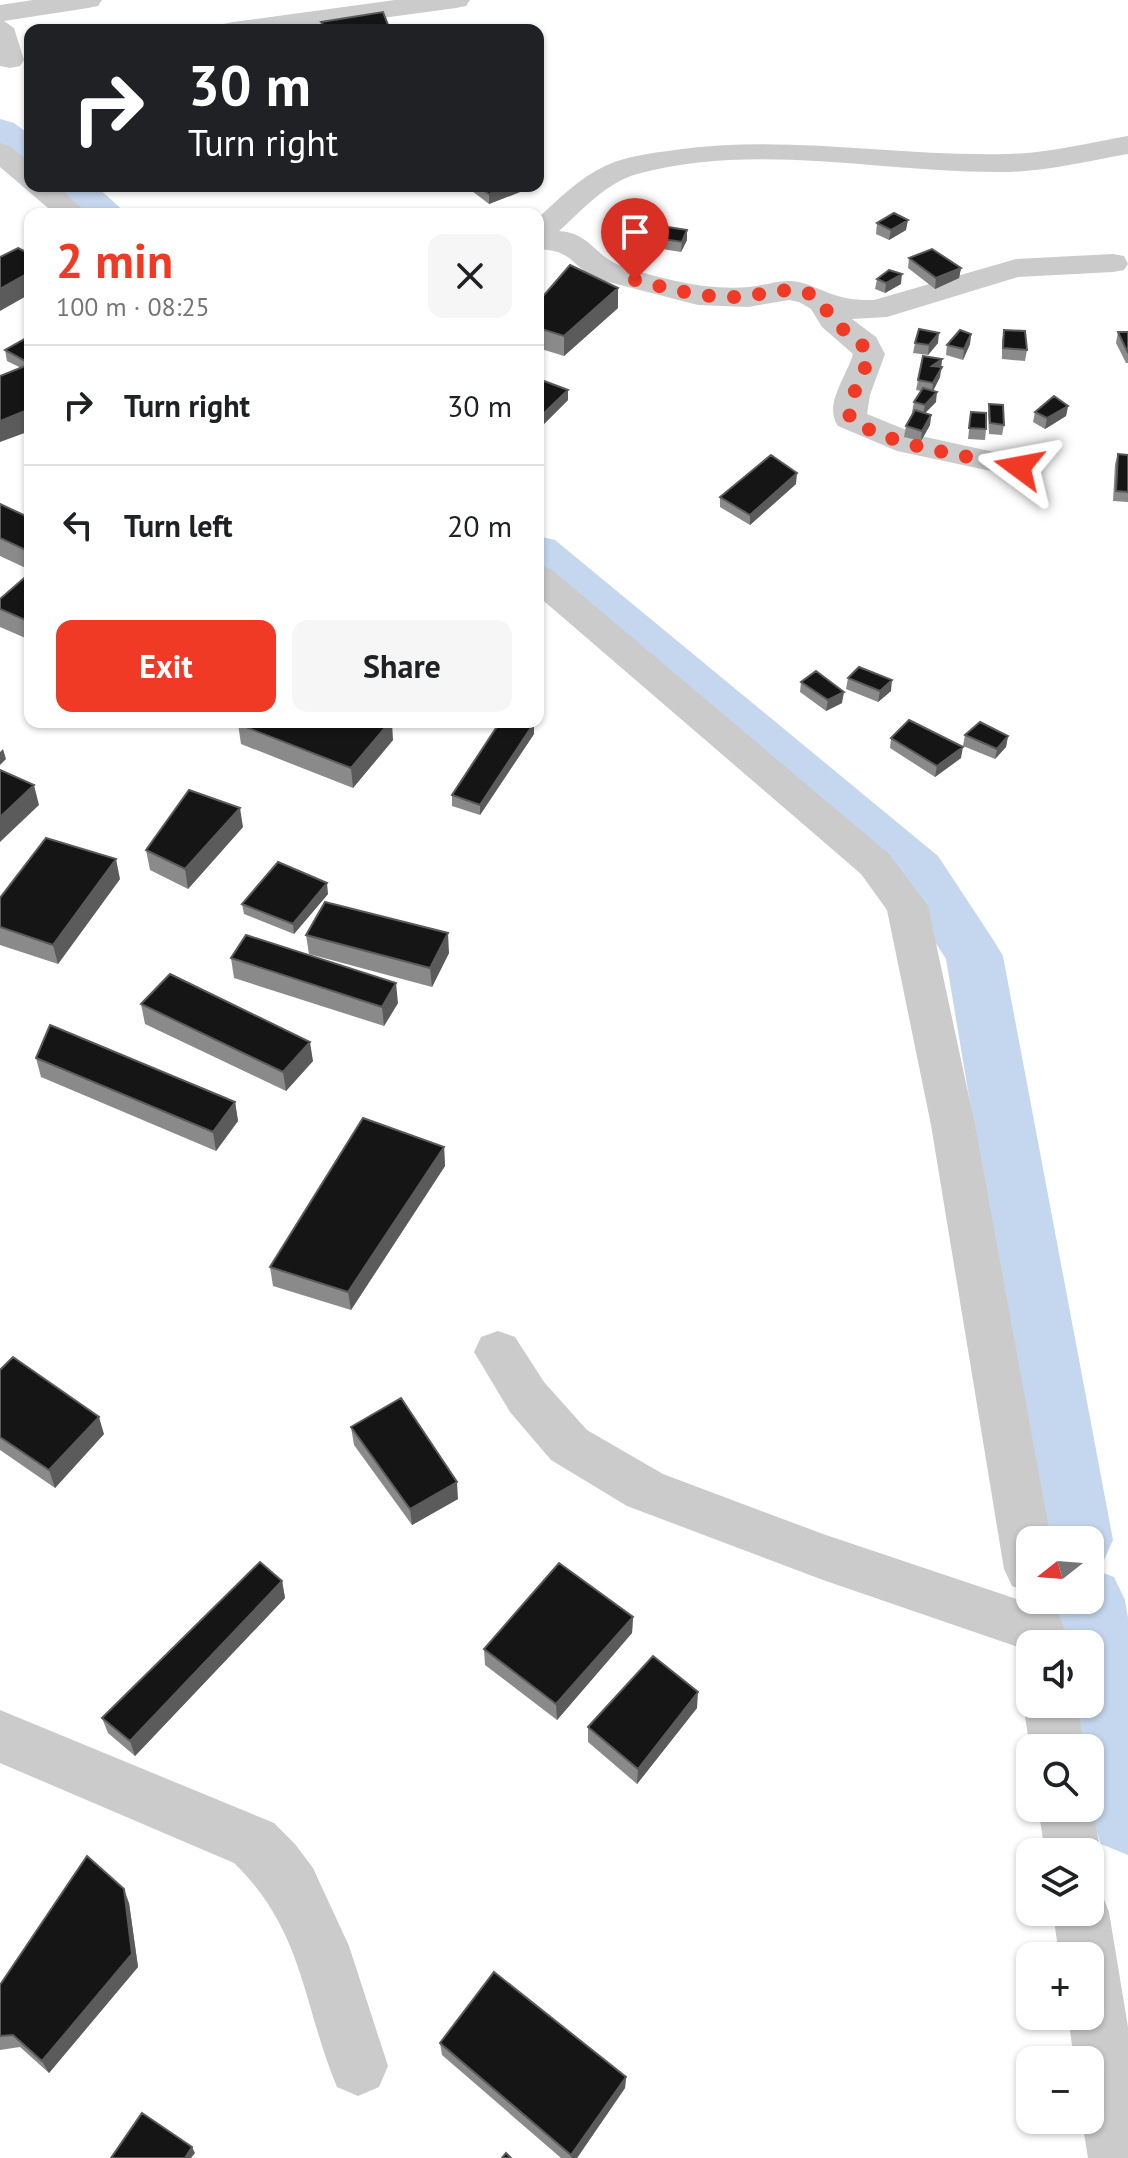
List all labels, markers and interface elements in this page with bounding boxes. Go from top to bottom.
text: 30 m [188,49,311,121]
icon: right [56,56,160,160]
text: Turn right [188,119,338,166]
pin [601,198,669,280]
icon: arrive [613,210,657,254]
text: 2 min [56,229,173,291]
button: close [428,234,512,318]
text: 100 m · 08:25 [56,290,210,323]
icon: right [56,383,100,427]
text: Turn right [124,386,250,425]
text: 30 m [447,386,512,425]
position arrow [977,425,1061,509]
icon: left [56,503,100,547]
text: Turn left [124,506,232,545]
text: 20 m [447,506,512,545]
button: Exit [56,620,276,712]
button: Share [292,620,512,712]
north arrow [1016,1526,1104,1614]
map controls [1016,1526,1104,2134]
button: sound [1016,1630,1104,1718]
button: search [1016,1734,1104,1822]
button: layers [1016,1838,1104,1926]
button: + [1016,1942,1104,2030]
button: − [1016,2046,1104,2134]

